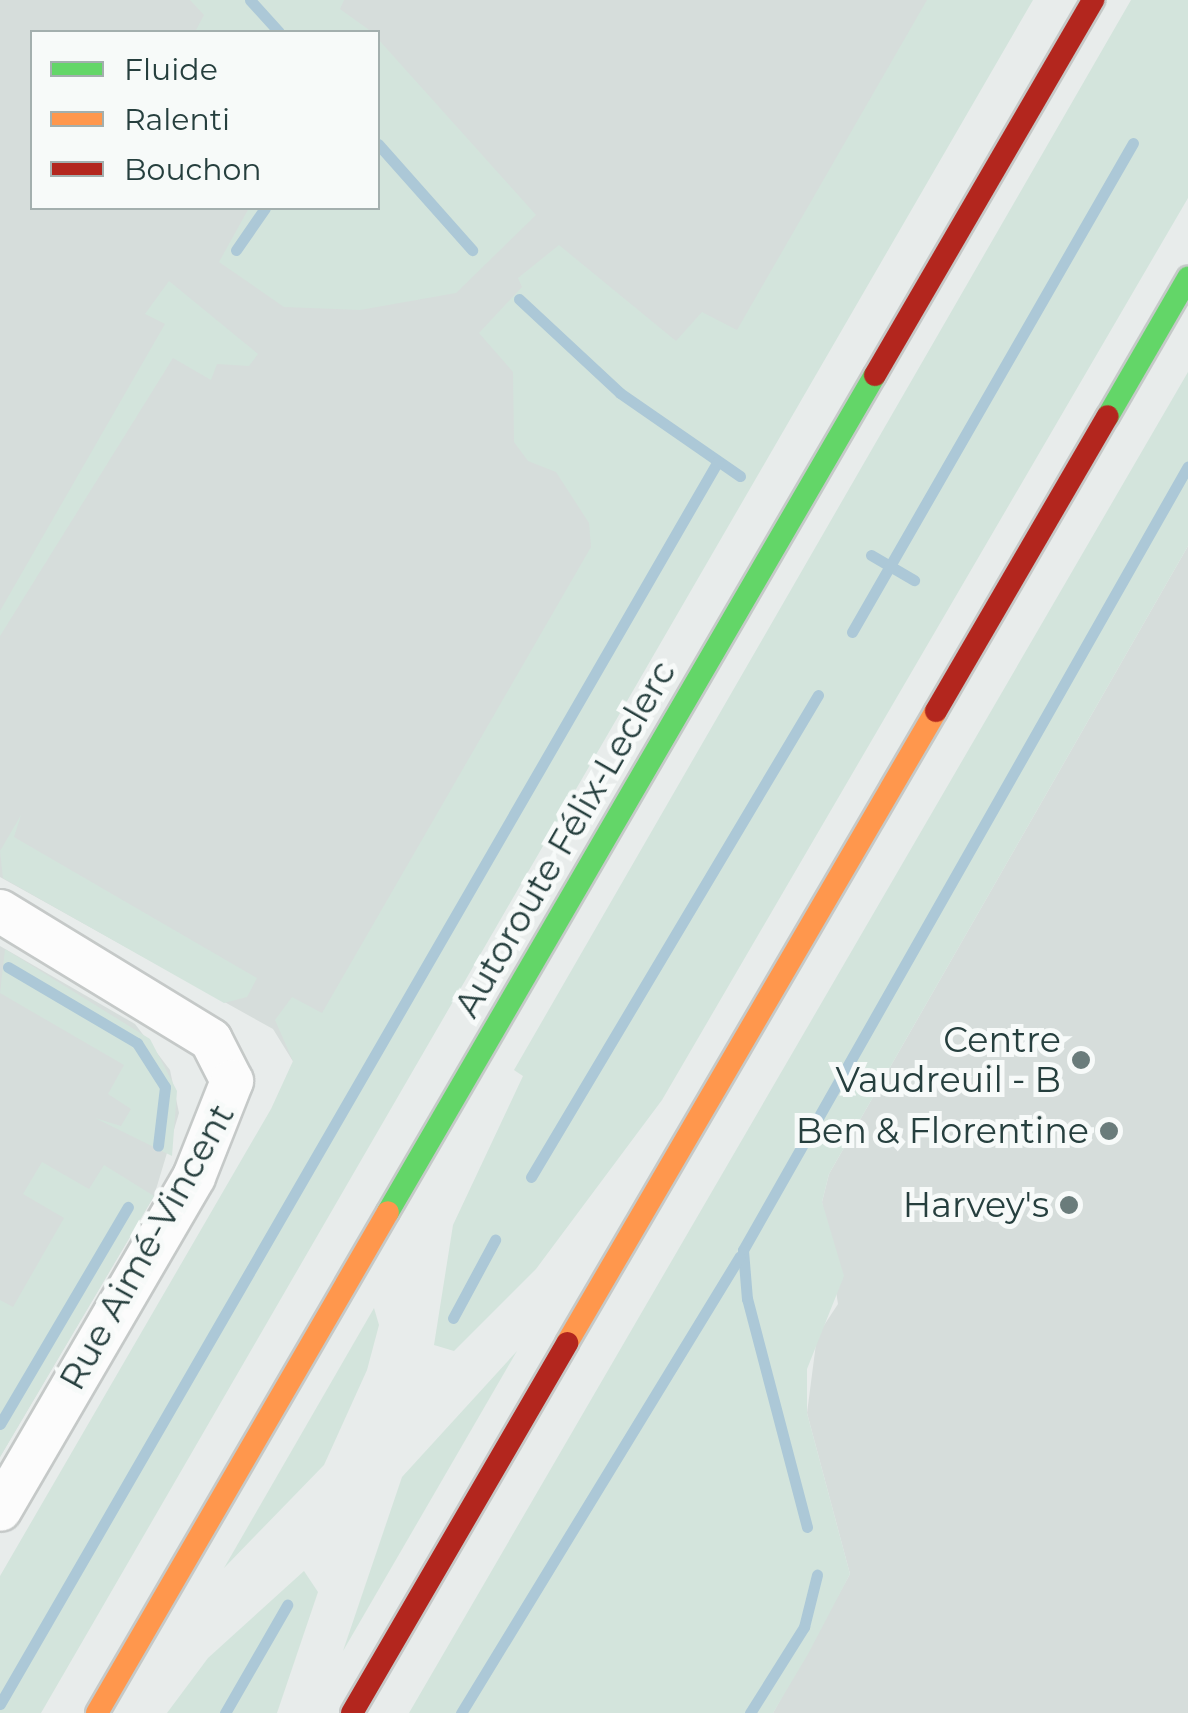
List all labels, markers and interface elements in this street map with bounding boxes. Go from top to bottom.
legend [30,30,380,210]
text: Fluide [124,51,218,88]
text: Ralenti [124,101,230,138]
text: Bouchon [124,151,262,188]
street label: Autoroute Félix-Leclerc [446,653,684,1025]
place label: Centre Vaudreuil - B [835,1019,1061,1101]
marker: Centre Vaudreuil - B [1070,1049,1092,1071]
street label: Rue Aimé-Vincent [51,1097,243,1397]
place label: Ben & Florentine [796,1110,1089,1152]
marker: Ben & Florentine [1098,1120,1120,1142]
place label: Harvey's [903,1184,1049,1226]
marker: Harvey's [1058,1194,1080,1216]

